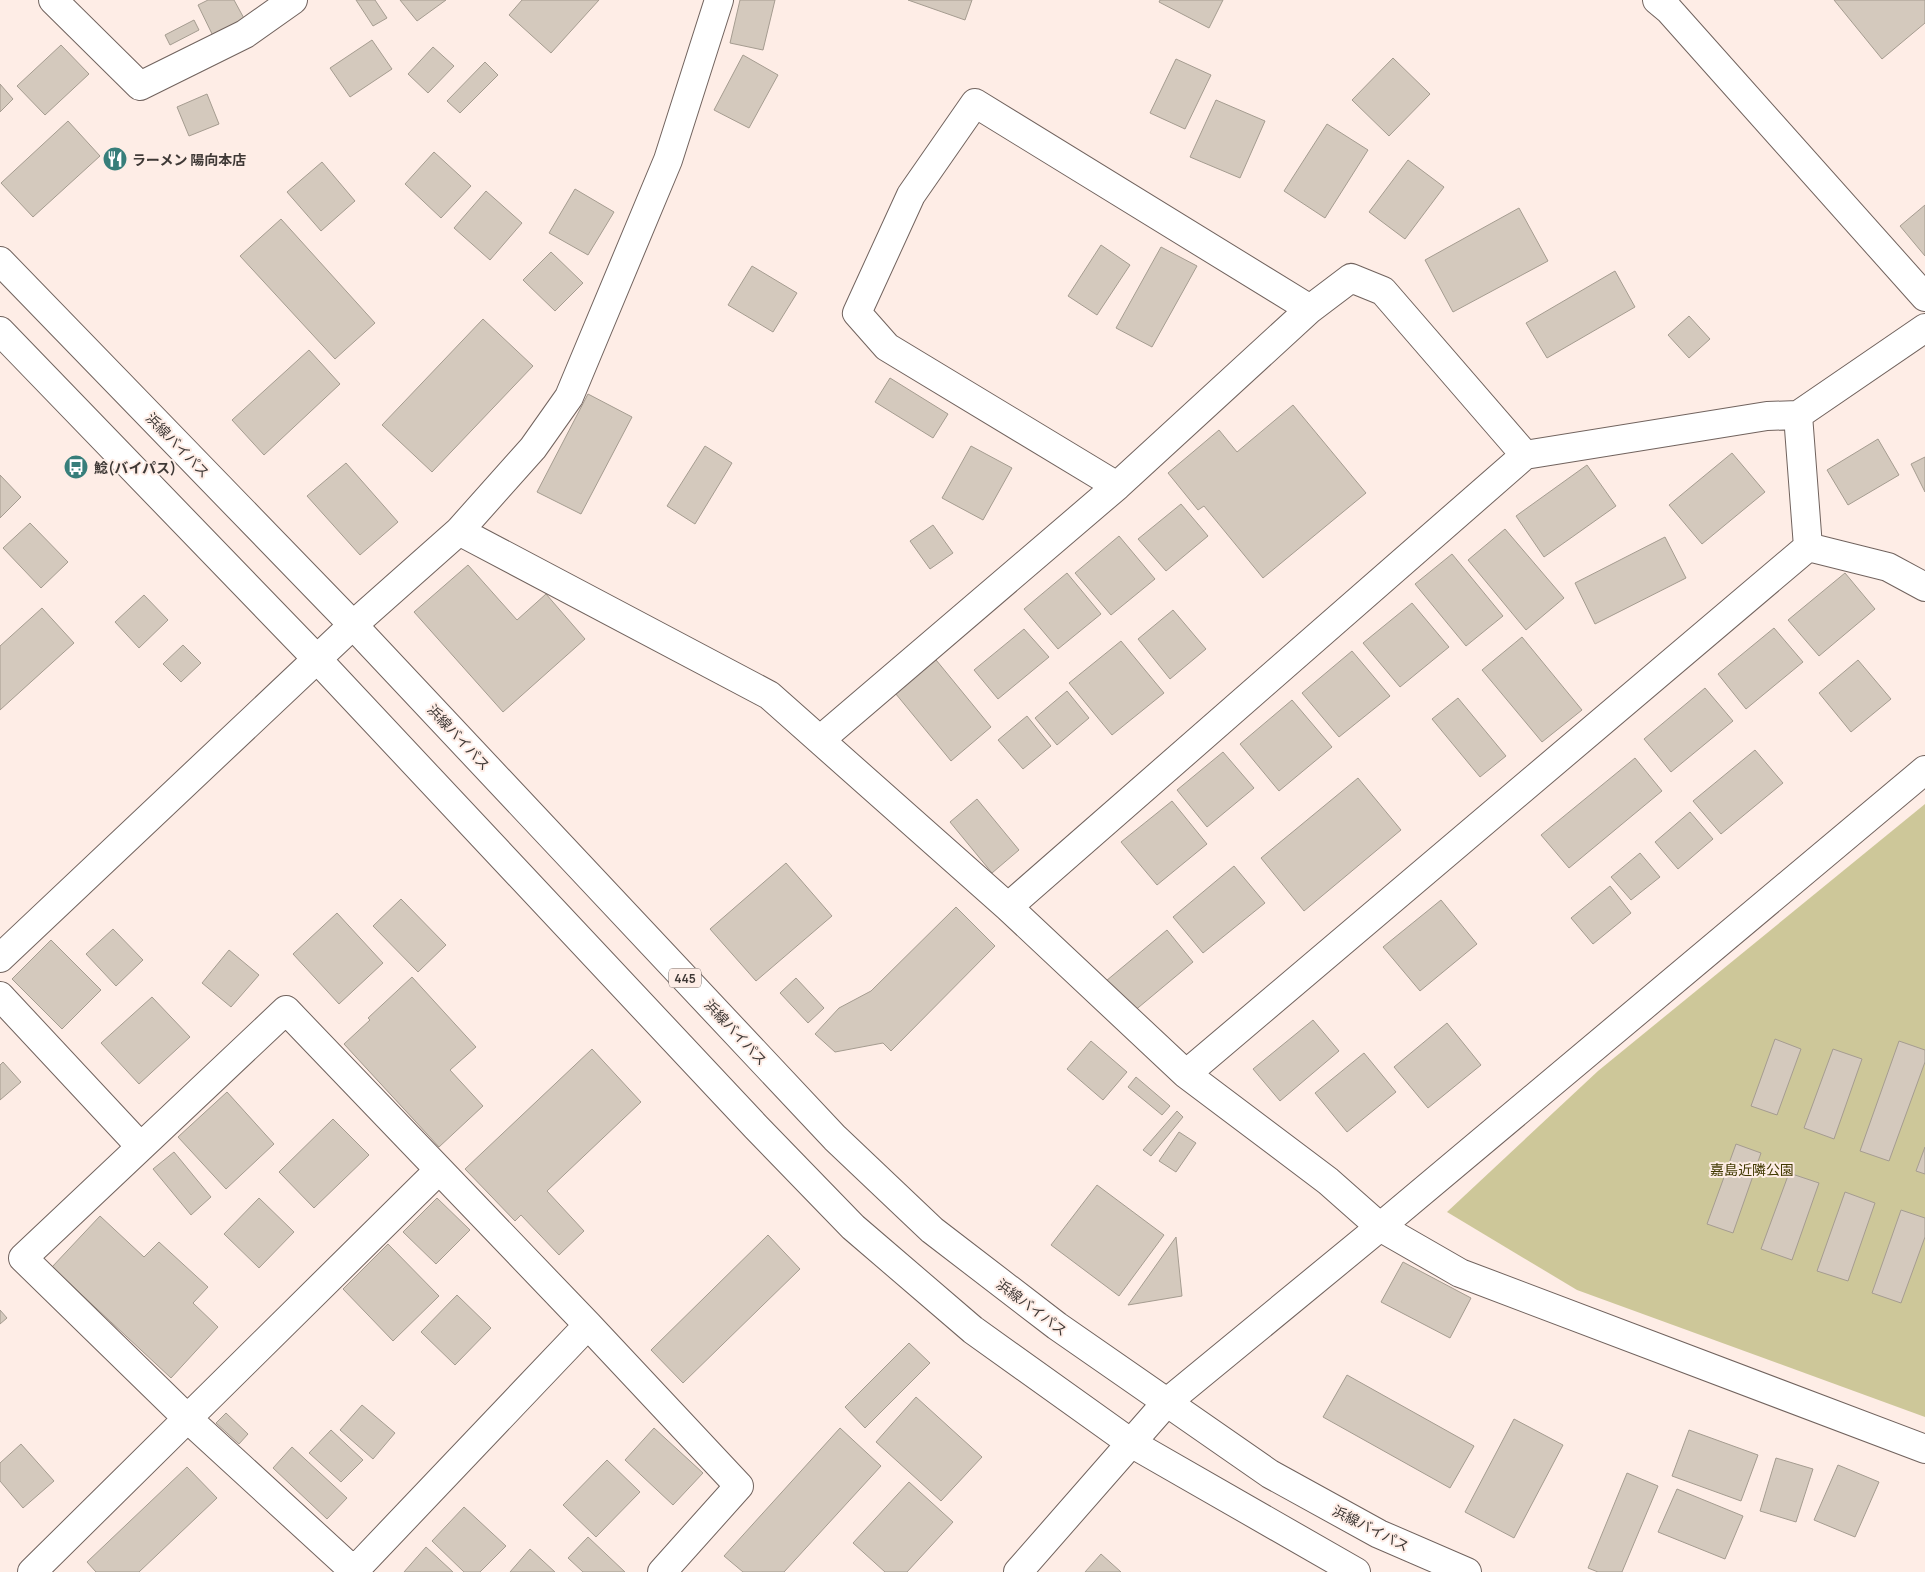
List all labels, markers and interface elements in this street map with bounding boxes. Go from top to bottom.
restaurant icon: ラーメン 陽向本店 [102,146,128,172]
place label: ラーメン 陽向本店 [132,150,246,169]
street label: 浜線バイパス [142,408,214,482]
bus stop icon: 鯰(バイパス) [63,454,89,480]
place label: 鯰(バイパス) [94,458,176,477]
street label: 浜線バイパス [423,700,495,774]
road number: 445 [669,968,701,988]
street label: 浜線バイパス [700,995,772,1069]
park label: 嘉島近隣公園 [1710,1160,1794,1179]
street label: 浜線バイパス [993,1274,1071,1340]
street label: 浜線バイパス [1329,1501,1413,1555]

